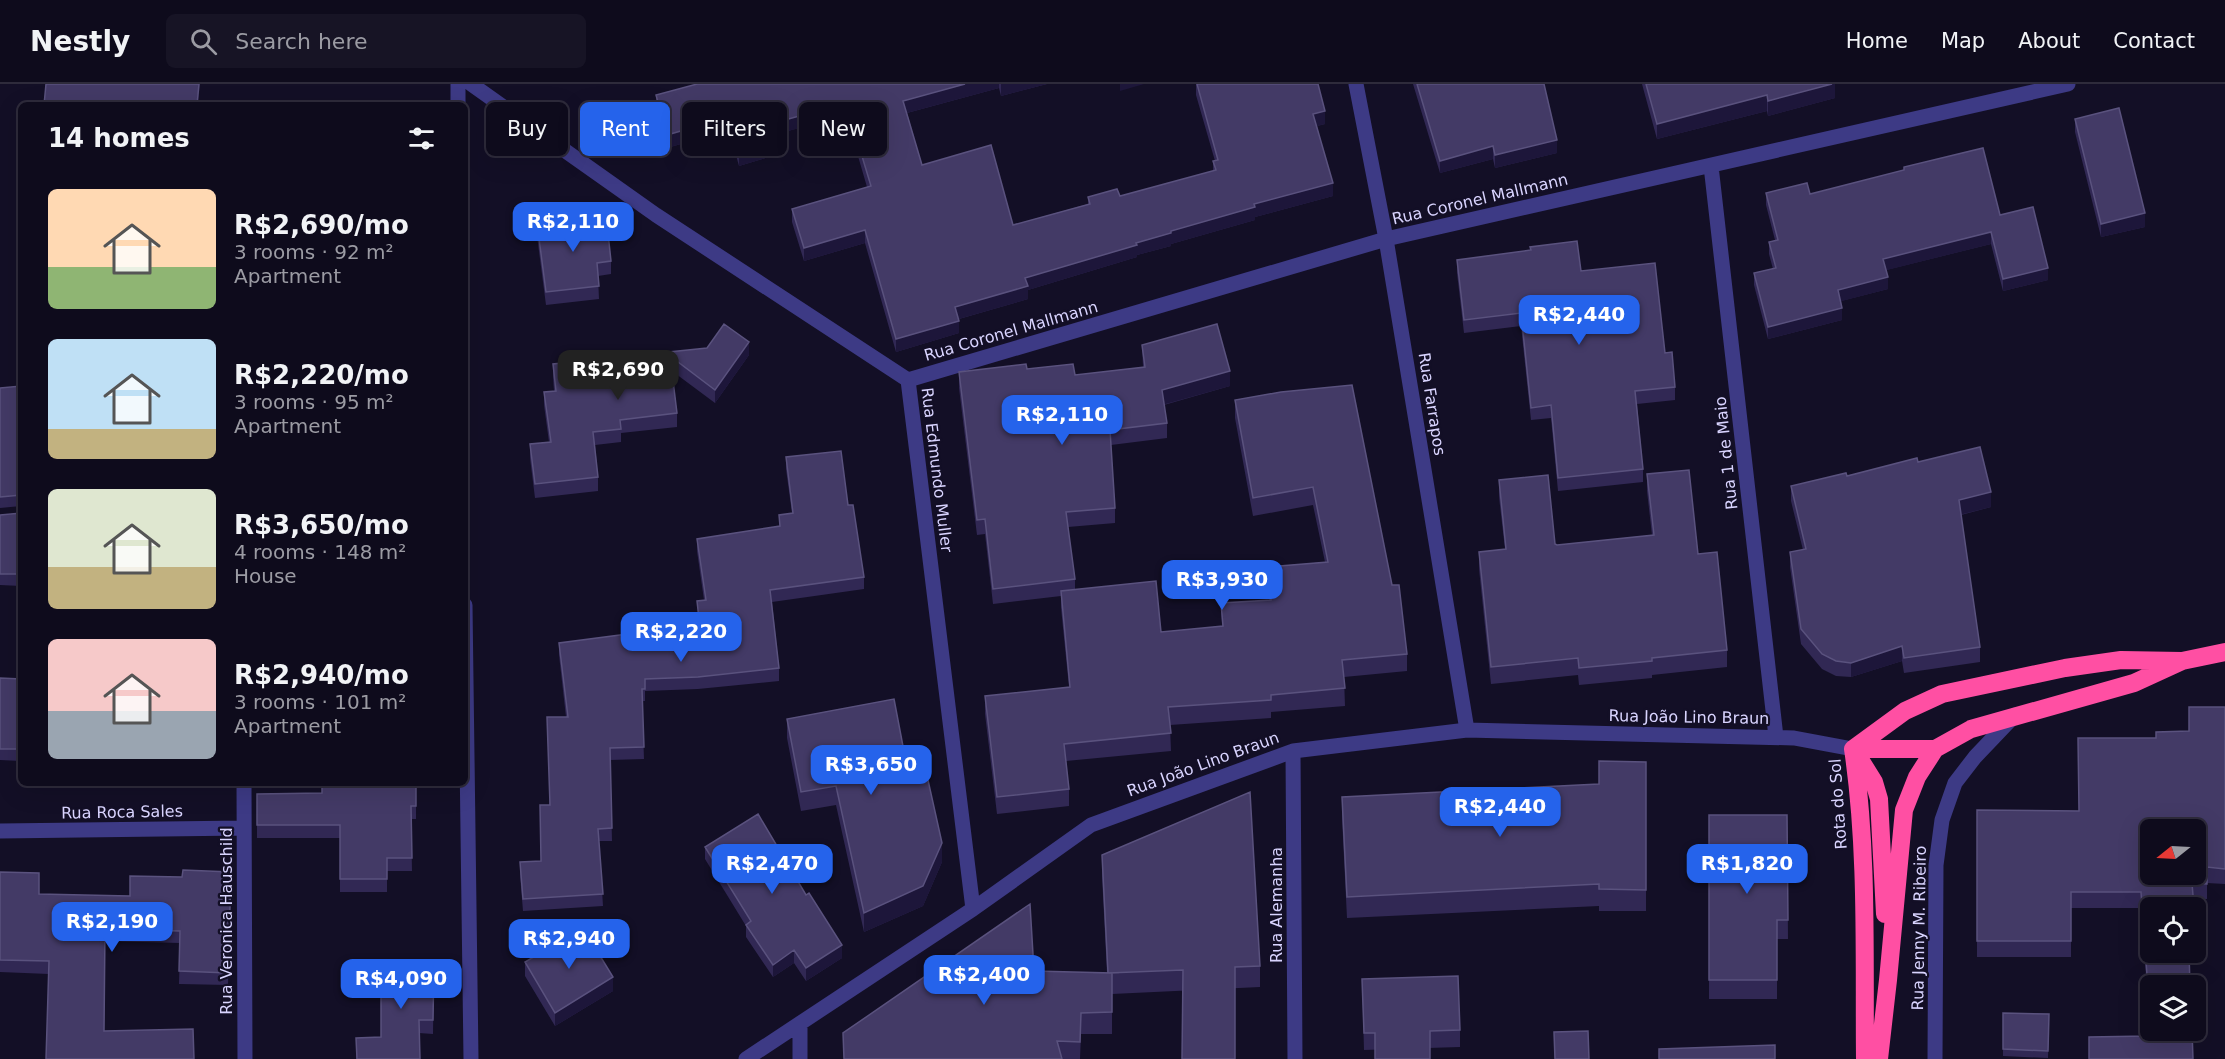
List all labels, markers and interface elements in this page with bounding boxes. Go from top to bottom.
search box [166,14,586,68]
text: Nestly [30,25,130,58]
icon: search [187,25,220,58]
text: Search here [235,29,367,54]
text: Home [1846,29,1908,53]
text: Map [1941,29,1985,53]
text: About [2018,29,2080,53]
text: Contact [2113,29,2195,53]
chip: Buy [486,102,568,156]
chip: Rent [580,102,670,156]
chip: Filters [682,102,787,156]
chip: New [799,102,887,156]
icon: filters [405,122,438,155]
text: 14 homes [48,123,190,153]
street label: Rua Coronel Mallmann [1390,169,1570,229]
pin: R$2,110 [518,202,628,253]
text: R$2,110 [527,209,619,233]
text: R$2,690/mo [234,210,409,240]
icon: home [96,213,168,285]
text: 3 rooms · 92 m² [234,240,394,264]
text: Apartment [234,264,341,288]
pin: R$2,440 [1524,295,1634,346]
street label: Rua Coronel Mallmann [922,297,1100,365]
text: R$2,440 [1533,302,1625,326]
pin: R$2,690 [563,350,673,401]
street label: Rua Farrapos [1414,351,1450,457]
text: R$2,690 [572,357,664,381]
text: R$2,220/mo [234,360,409,390]
icon: home [96,363,168,435]
street label: Rua Edmundo Muller [917,387,957,554]
text: 3 rooms · 95 m² [234,390,394,414]
pin: R$2,110 [1007,395,1117,446]
street label: Rua 1 de Maio [1711,396,1741,510]
text: R$2,110 [1016,402,1108,426]
text: Apartment [234,414,341,438]
text: R$3,650/mo [234,510,409,540]
icon: home [96,513,168,585]
text: 4 rooms · 148 m² [234,540,406,564]
pin: R$3,930 [1167,560,1277,611]
text: House [234,564,297,588]
text: R$3,930 [1176,567,1268,591]
pin: R$2,220 [626,612,736,663]
text: R$2,220 [635,619,727,643]
text: R$2,940/mo [234,660,409,690]
icon: home [96,663,168,735]
text: 3 rooms · 101 m² [234,690,406,714]
street label: Rua João Lino Braun [1609,706,1769,728]
text: Apartment [234,714,341,738]
street label: Rua João Lino Braun [1124,728,1282,800]
pin: R$3,650 [816,745,926,796]
text: R$3,650 [825,752,917,776]
street label: Rota do Sol [1825,758,1851,850]
pin: R$2,440 [1445,787,1555,838]
text: R$2,440 [1454,794,1546,818]
street label: Rua Roca Sales [61,801,183,823]
north arrow [2140,819,2206,885]
map controls [2140,819,2206,1041]
street label: Rua Veronica Hauschild [217,827,236,1015]
pin: R$2,470 [717,844,827,895]
pin: R$1,820 [1692,844,1802,895]
street label: Rua Jenny M. Ribeiro [1908,845,1930,1011]
street label: Rua Alemanha [1267,847,1286,963]
text: R$2,470 [726,851,818,875]
text: R$1,820 [1701,851,1793,875]
button: locate [2140,897,2206,963]
pin: R$2,190 [57,902,167,953]
text: R$2,190 [66,909,158,933]
pin: R$2,940 [514,919,624,970]
text: R$2,940 [523,926,615,950]
pin: R$2,400 [929,955,1039,1006]
pin: R$4,090 [346,959,456,1010]
text: R$2,400 [938,962,1030,986]
text: R$4,090 [355,966,447,990]
button: layers [2140,975,2206,1041]

